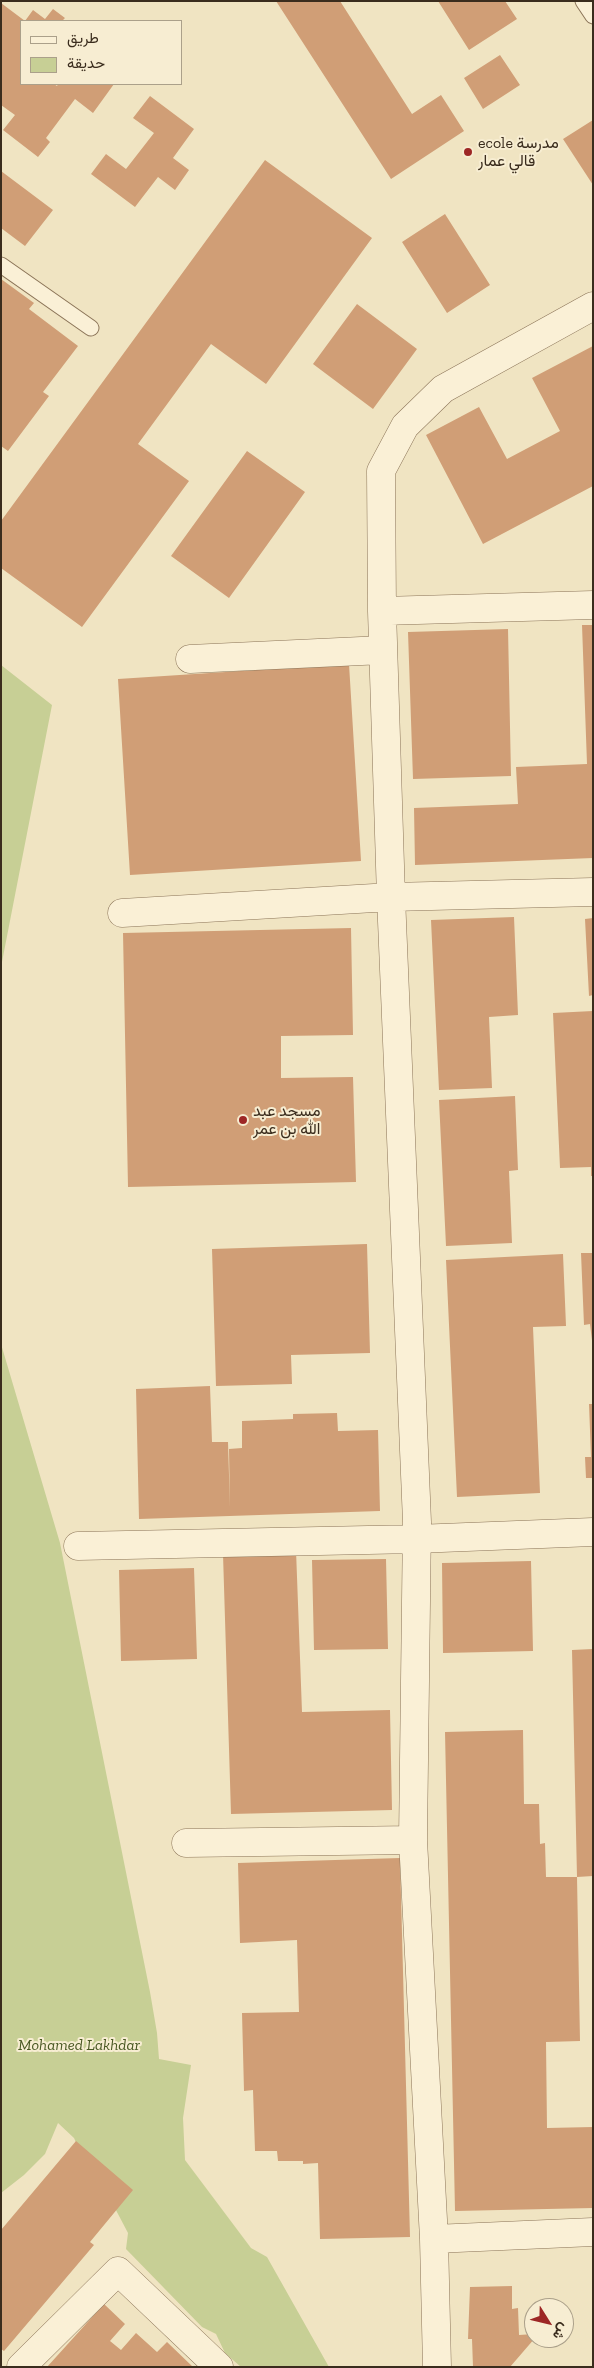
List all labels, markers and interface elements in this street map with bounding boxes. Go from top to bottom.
legend [20,20,182,85]
text: طريق [67,29,99,47]
text: حديقة [67,54,105,72]
place label: ecole مدرسة قالي عمار [478,133,559,171]
marker: ecole مدرسة قالي عمار [462,146,474,158]
place label: مسجد عبد الله بن عمر [253,1101,320,1139]
marker: مسجد عبد الله بن عمر [237,1114,249,1126]
park label: Mohamed Lakhdar [18,2035,140,2055]
north arrow [524,2298,574,2348]
text: ش [549,2320,573,2343]

